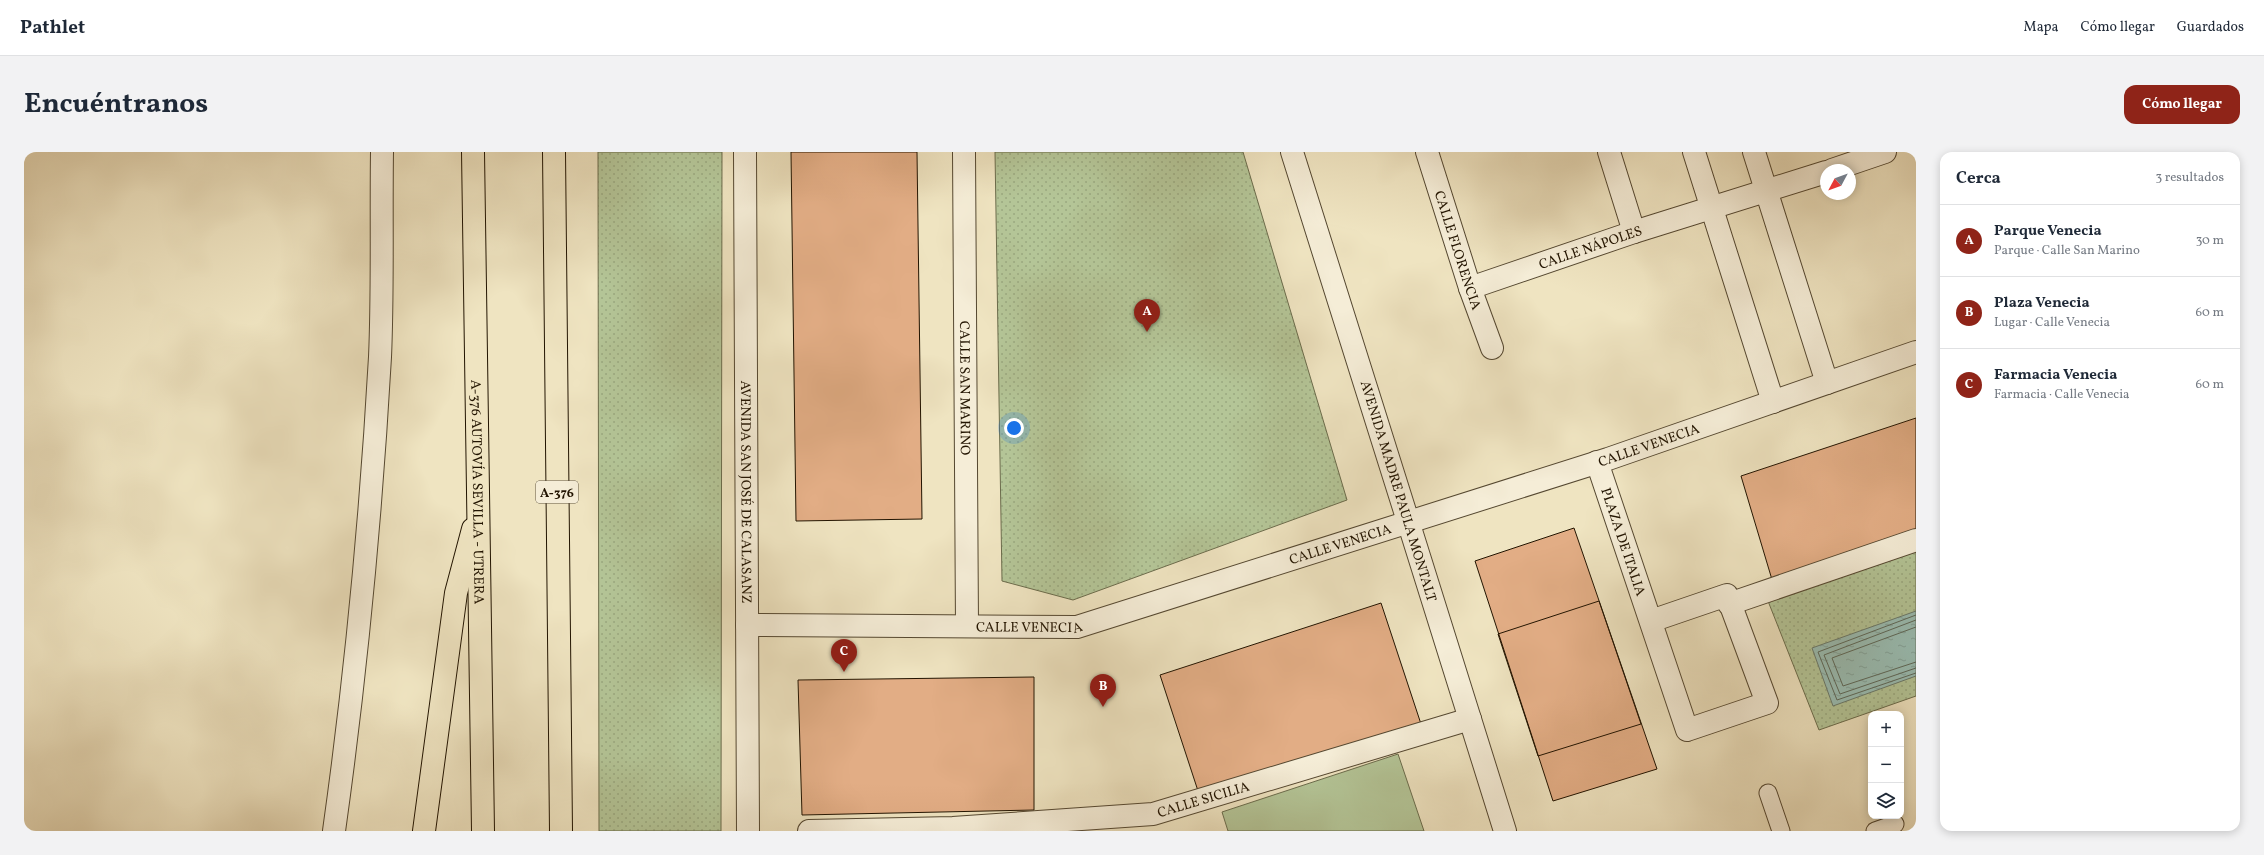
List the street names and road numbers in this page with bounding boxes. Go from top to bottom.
street label: CALLE FLORENCIA [1429,189,1485,313]
street label: CALLE NÁPOLES [1536,222,1645,275]
street label: CALLE SAN MARINO [954,321,974,455]
street label: AVENIDA MADRE PAULA MONTALT [1355,378,1440,604]
street label: A-376 AUTOVÍA SEVILLA - UTRERA [465,380,488,605]
street label: AVENIDA SAN JOSÉ DE CALASANZ [735,380,755,604]
street label: CALLE VENECIA [1596,420,1703,472]
road number: A-376 [536,481,578,503]
street label: PLAZA DE ITALIA [1595,485,1649,599]
street label: CALLE VENECIA [1287,520,1394,570]
street label: CALLE VENECIA [976,618,1085,639]
street label: CALLE SICILIA [1155,778,1252,823]

